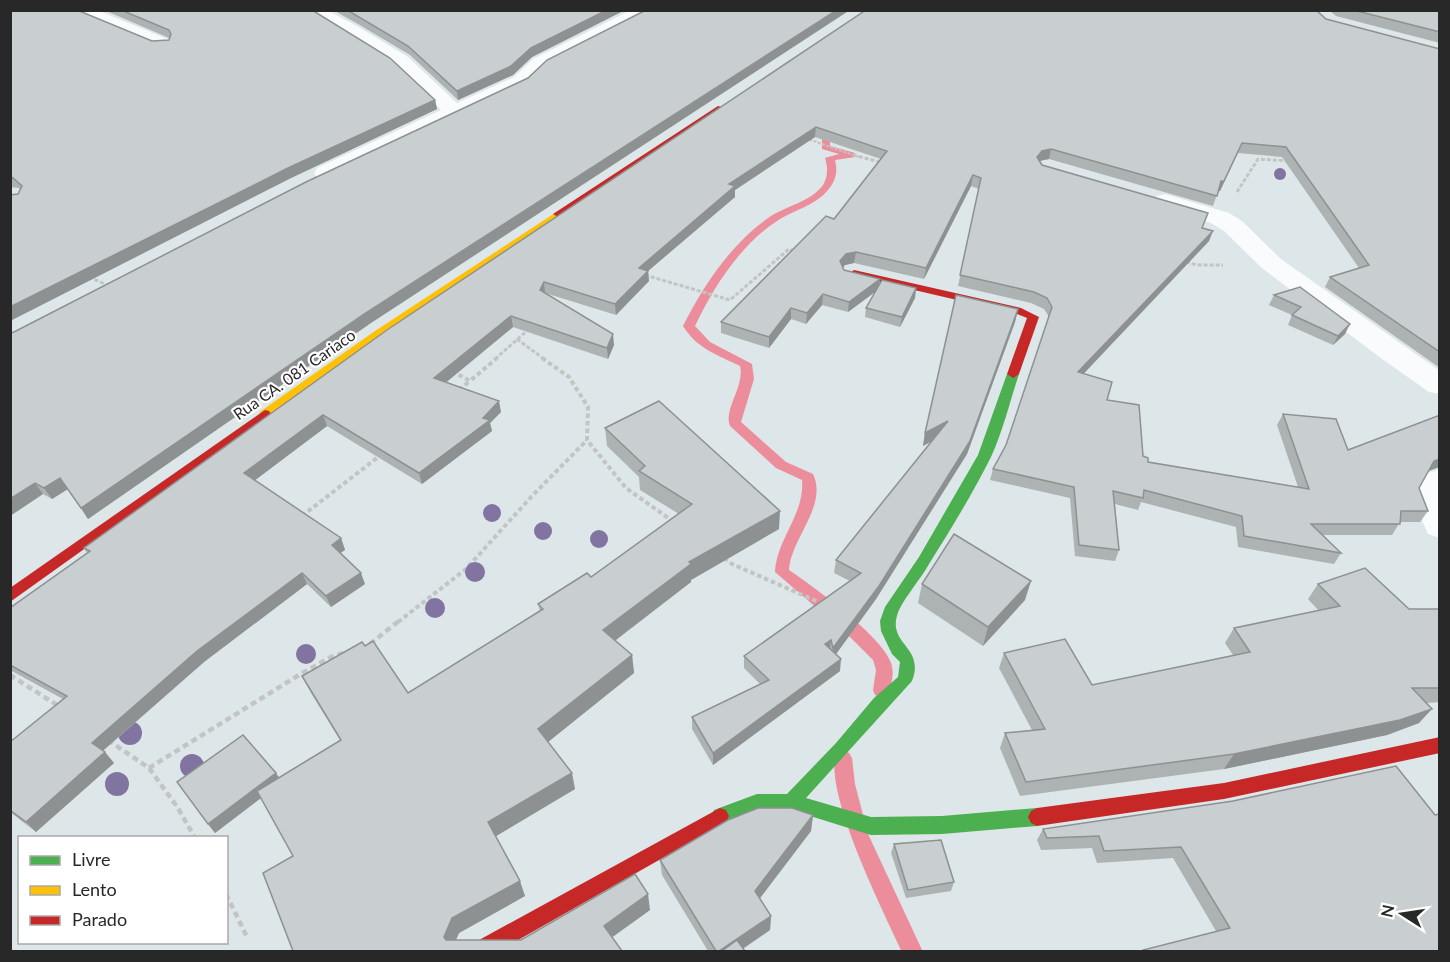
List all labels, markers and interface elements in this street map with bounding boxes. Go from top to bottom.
street label: Rua CA. 081 Cariaco [229,325,359,423]
legend [18,836,228,944]
text: Livre [72,848,111,870]
text: Lento [72,878,117,900]
north arrow [1372,884,1432,944]
text: N [1376,903,1397,919]
text: Parado [72,908,127,930]

